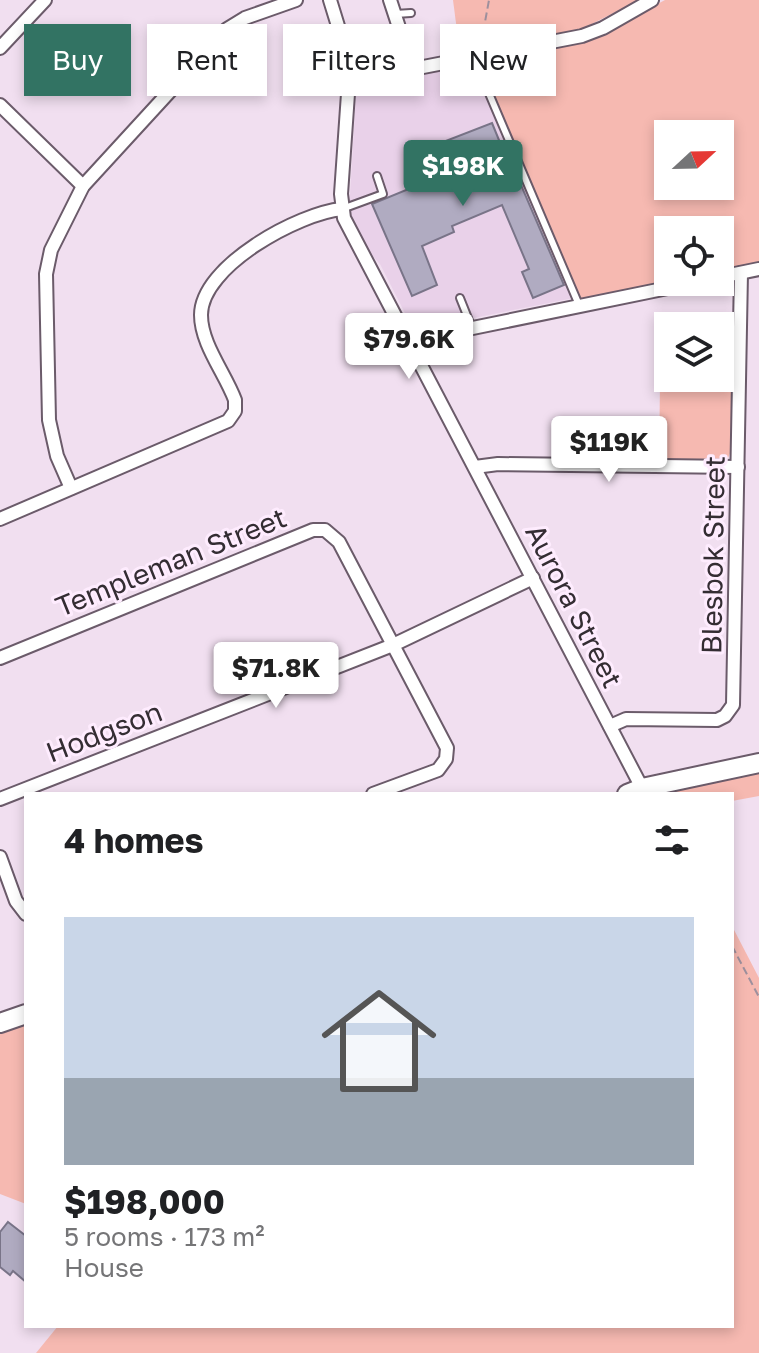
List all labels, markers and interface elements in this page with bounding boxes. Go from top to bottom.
chip: Buy [24,24,131,96]
chip: Rent [147,24,267,96]
chip: Filters [283,24,424,96]
chip: New [440,24,556,96]
north arrow [654,120,734,200]
map controls [654,120,734,392]
pin: $198K [407,140,519,208]
text: $198K [422,150,504,181]
button: locate [654,216,734,296]
button: layers [654,312,734,392]
pin: $79.6K [344,313,474,381]
text: $79.6K [363,323,455,354]
pin: $119K [553,416,665,484]
text: $119K [569,426,649,457]
street label: Blesbok Street [694,456,731,654]
street label: Templeman Street [51,500,291,623]
street label: Aurora Street [519,519,630,693]
pin: $71.8K [211,642,341,710]
text: $71.8K [232,652,320,683]
street label: Hodgson [41,694,166,769]
icon: filters [650,818,694,862]
text: 4 homes [64,820,204,860]
icon: home [307,969,451,1113]
text: $198,000 [64,1181,225,1221]
text: 5 rooms · 173 m² [64,1221,265,1252]
text: House [64,1252,144,1283]

